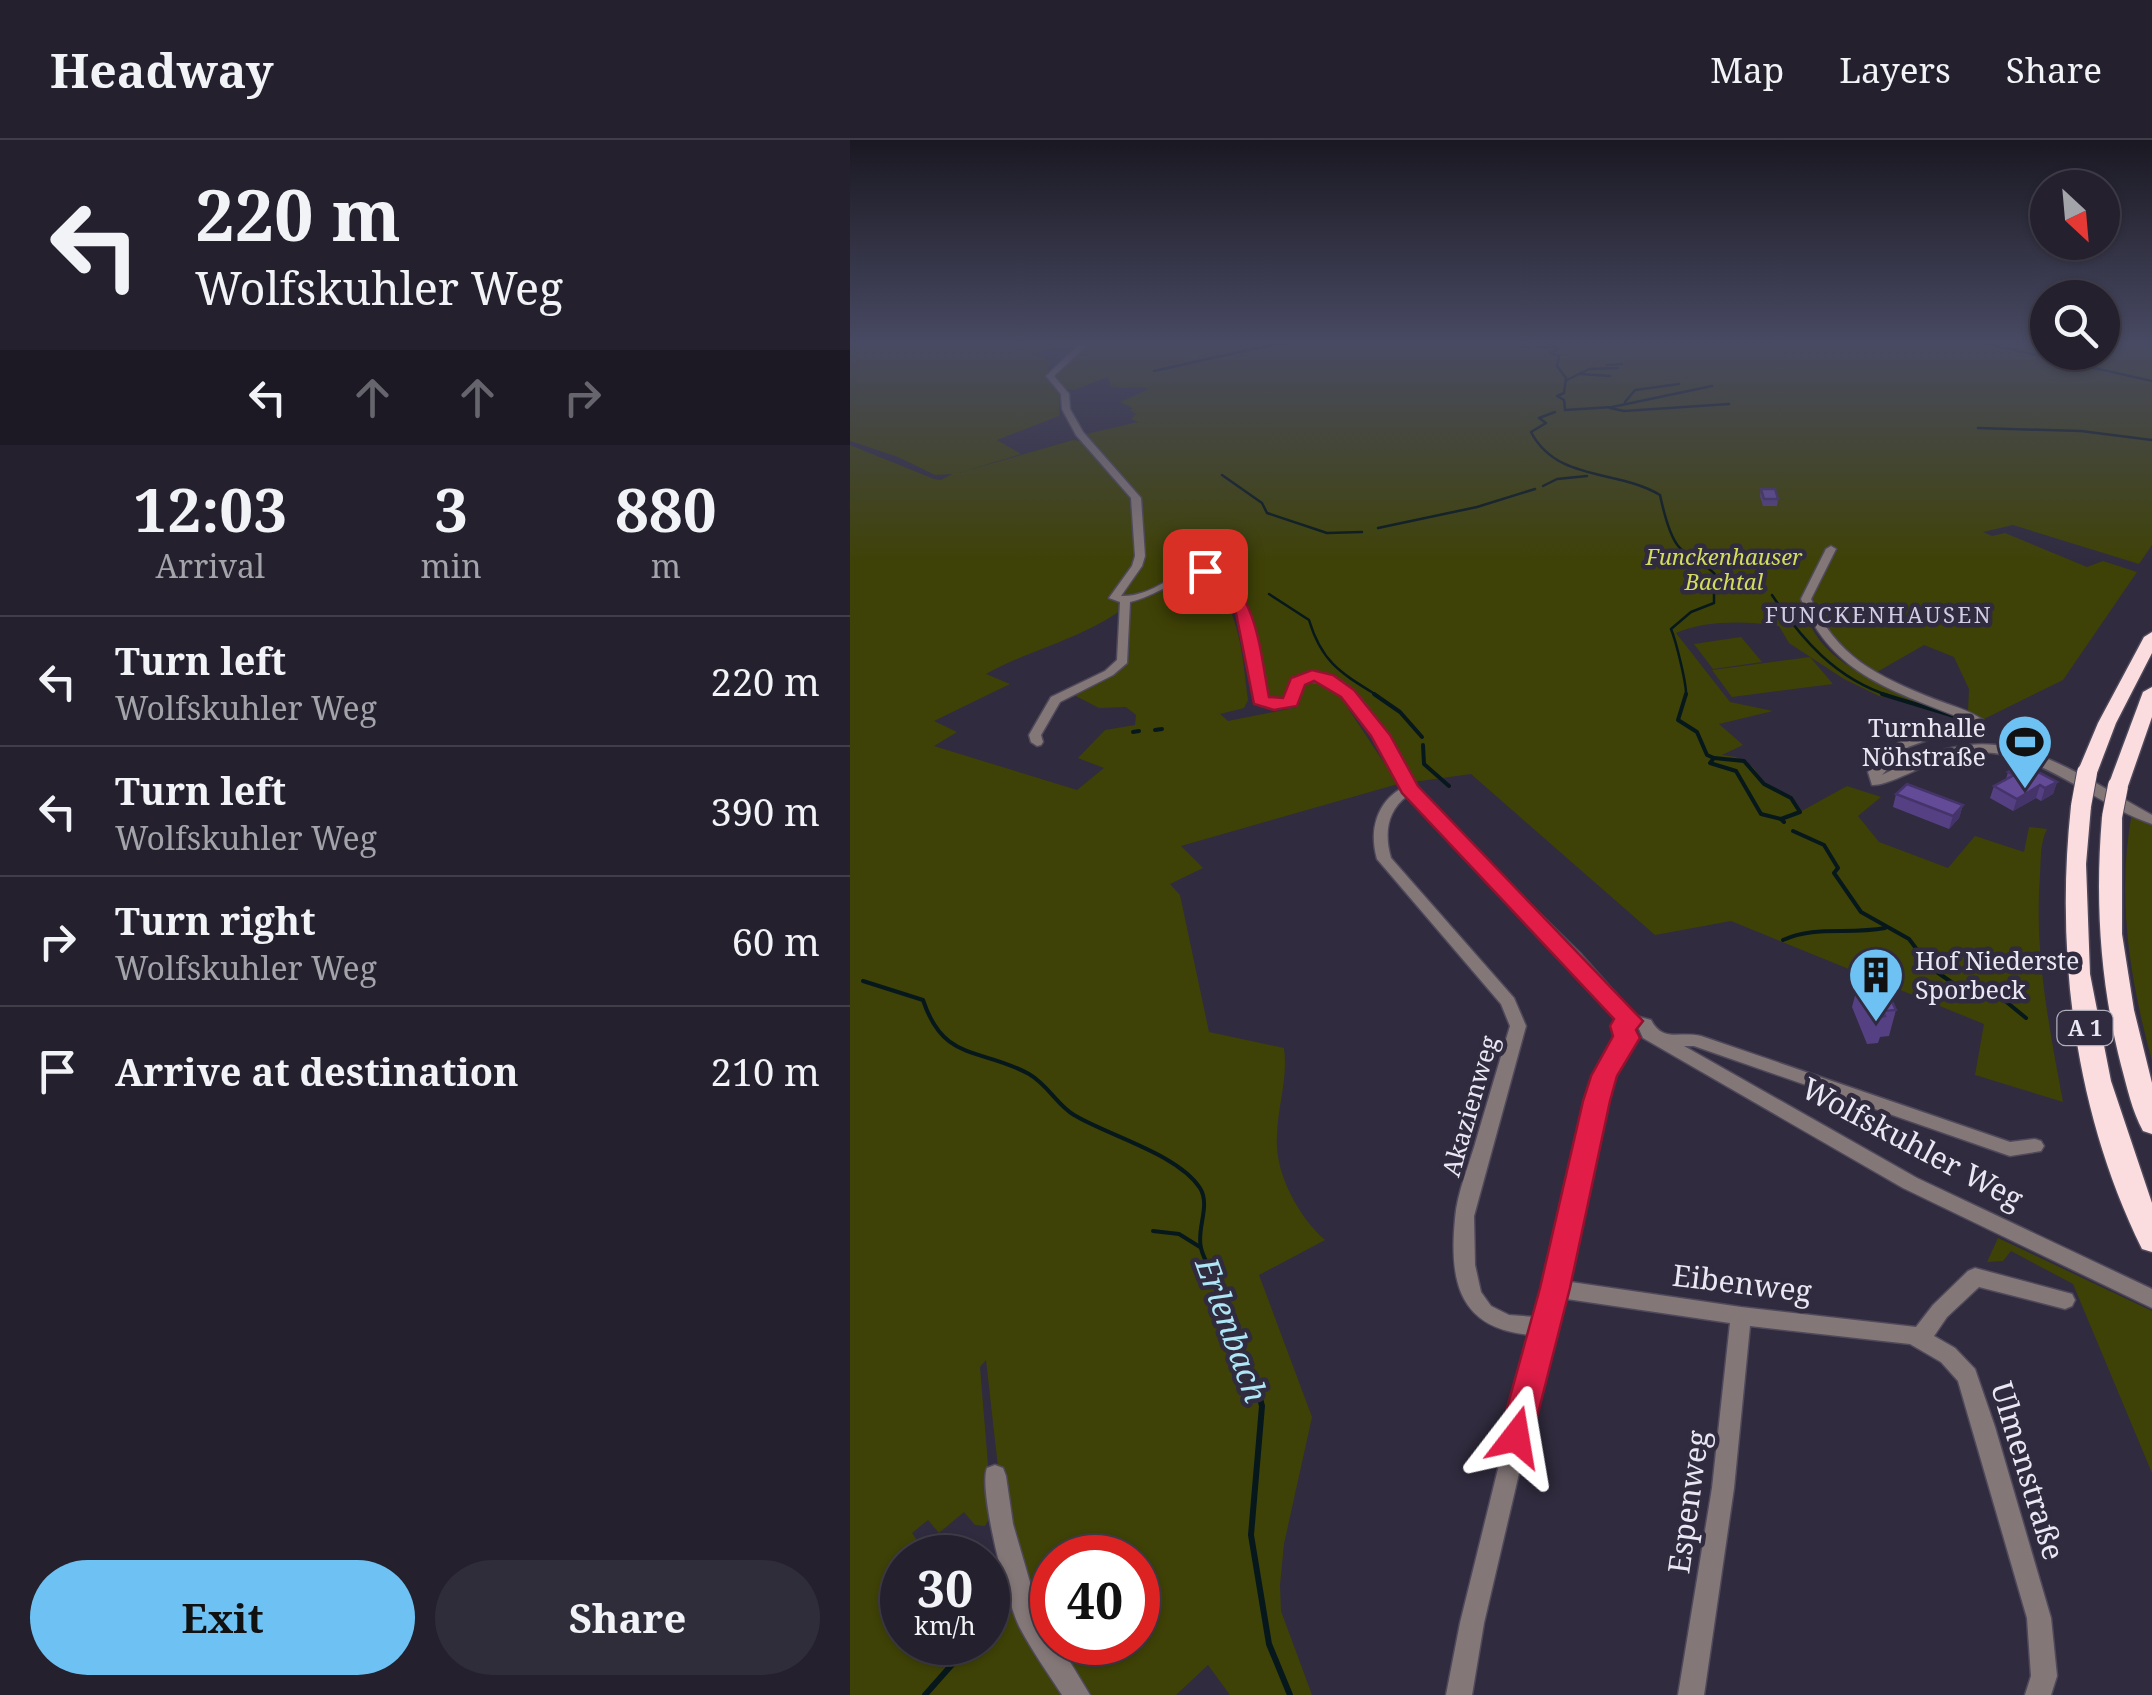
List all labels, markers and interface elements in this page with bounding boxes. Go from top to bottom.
text: Headway [50,37,273,102]
text: Map [1710,46,1784,93]
text: Layers [1839,46,1951,93]
text: Share [2006,46,2102,93]
text: 220 m [195,166,401,262]
north arrow [2030,170,2120,260]
map controls [2030,170,2120,370]
icon: left [30,180,160,310]
text: Wolfskuhler Weg [195,257,563,318]
button: search [2030,280,2120,370]
icon: left [240,370,295,425]
icon: ahead [345,370,400,425]
icon: ahead [450,370,505,425]
icon: right [555,370,610,425]
text: 12:03 [133,468,287,550]
text: 3 [434,468,468,550]
text: 880 [615,468,717,550]
pin [1163,529,1248,614]
park label: Funckenhauser Bachtal [1645,541,1803,596]
text: Arrival [156,544,265,587]
text: min [421,544,482,587]
text: m [651,544,681,587]
icon: arrive [1178,544,1233,599]
district label: FUNCKENHAUSEN [1765,599,1993,629]
text: Turn left [115,634,286,686]
icon: left [30,654,85,709]
text: 220 m [710,655,820,707]
text: Wolfskuhler Weg [115,686,377,729]
place label: Turnhalle Nöhstraße [1862,710,1986,773]
sports icon: Turnhalle Nöhstraße [1995,712,2055,791]
text: Turn left [115,764,286,816]
icon: left [30,784,85,839]
text: 390 m [710,785,820,837]
text: Wolfskuhler Weg [115,816,377,859]
text: Turn right [115,894,316,946]
icon: right [30,914,85,969]
text: 60 m [732,915,820,967]
place label: Hof Niederste Sporbeck [1915,943,2079,1006]
building icon: Hof Niederste Sporbeck [1846,945,1906,1024]
text: Wolfskuhler Weg [115,946,377,989]
road number: A 1 [2058,1011,2112,1045]
street label: Akazienweg [1433,1031,1506,1180]
icon: arrive [30,1044,85,1099]
text: Arrive at destination [115,1045,519,1097]
text: 210 m [710,1045,820,1097]
street label: Wolfskuhler Weg [1795,1067,2031,1218]
water label: Erlenbach [1186,1250,1278,1408]
street label: Eibenweg [1670,1254,1814,1311]
street label: Ulmenstraße [1982,1376,2075,1565]
position arrow [1464,1385,1568,1489]
street label: Espenweg [1657,1428,1718,1576]
speed limit sign: 40 [1030,1535,1160,1665]
text: 30 [917,1554,973,1622]
button: Exit [30,1560,415,1675]
button: Share [435,1560,820,1675]
text: km/h [914,1608,976,1642]

